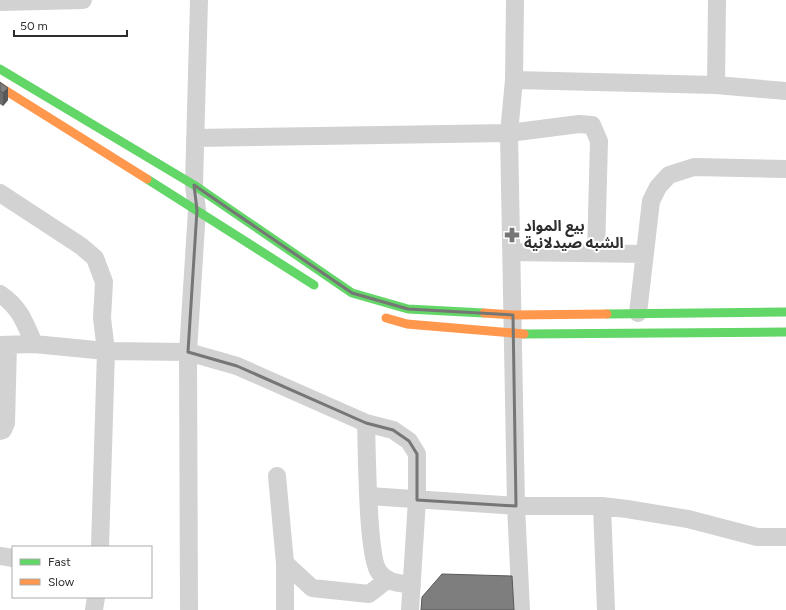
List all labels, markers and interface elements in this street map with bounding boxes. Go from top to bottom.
scale bar [14,12,127,38]
text: 50 m [20,19,48,33]
place label: بيع المواد الشبه صيدلانية [524,217,624,252]
pharmacy icon: بيع المواد الشبه صيدلانية [503,226,521,244]
legend [12,546,152,598]
text: Fast [48,555,71,569]
text: Slow [48,575,75,589]

